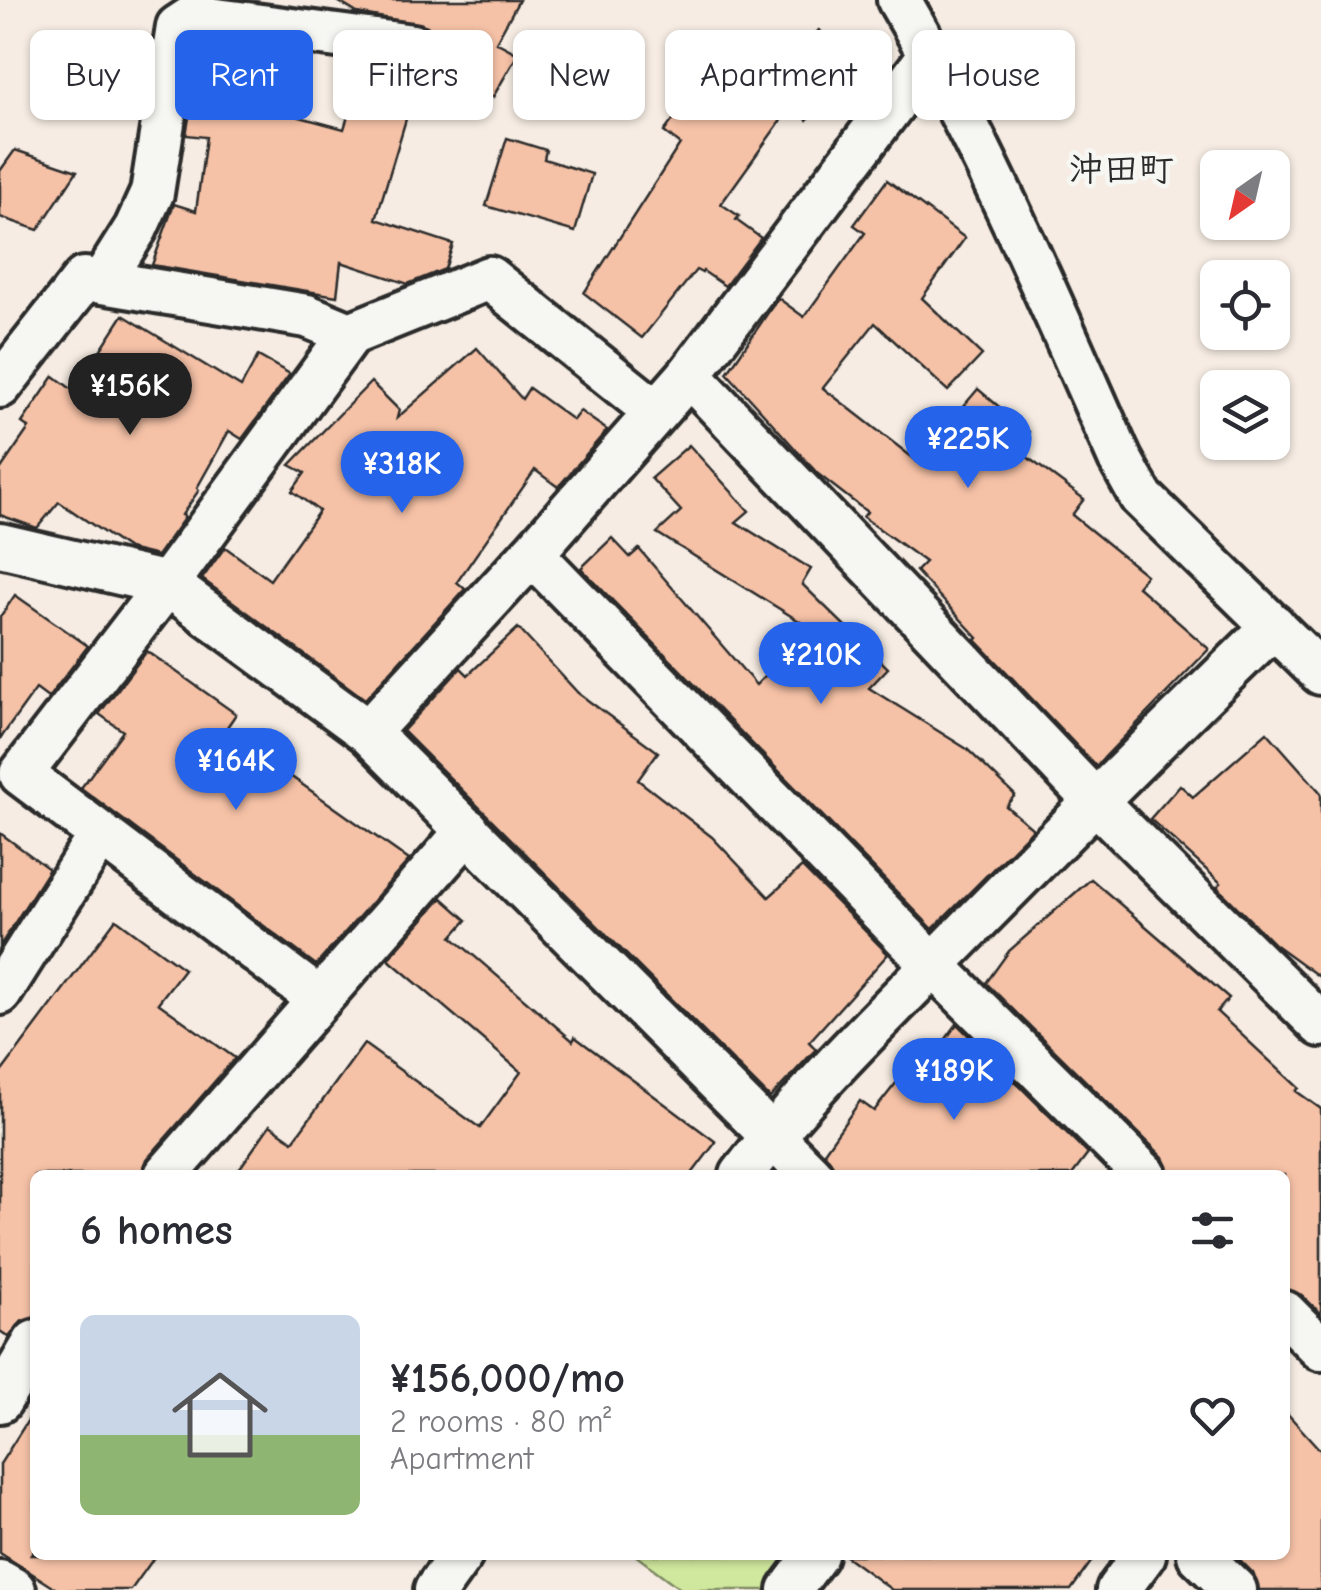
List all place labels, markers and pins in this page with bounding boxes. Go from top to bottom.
pin: ¥156K [60,353,200,438]
pin: ¥225K [898,406,1038,491]
pin: ¥318K [332,431,472,516]
pin: ¥210K [751,622,891,707]
pin: ¥164K [166,728,306,813]
pin: ¥189K [884,1038,1024,1123]

